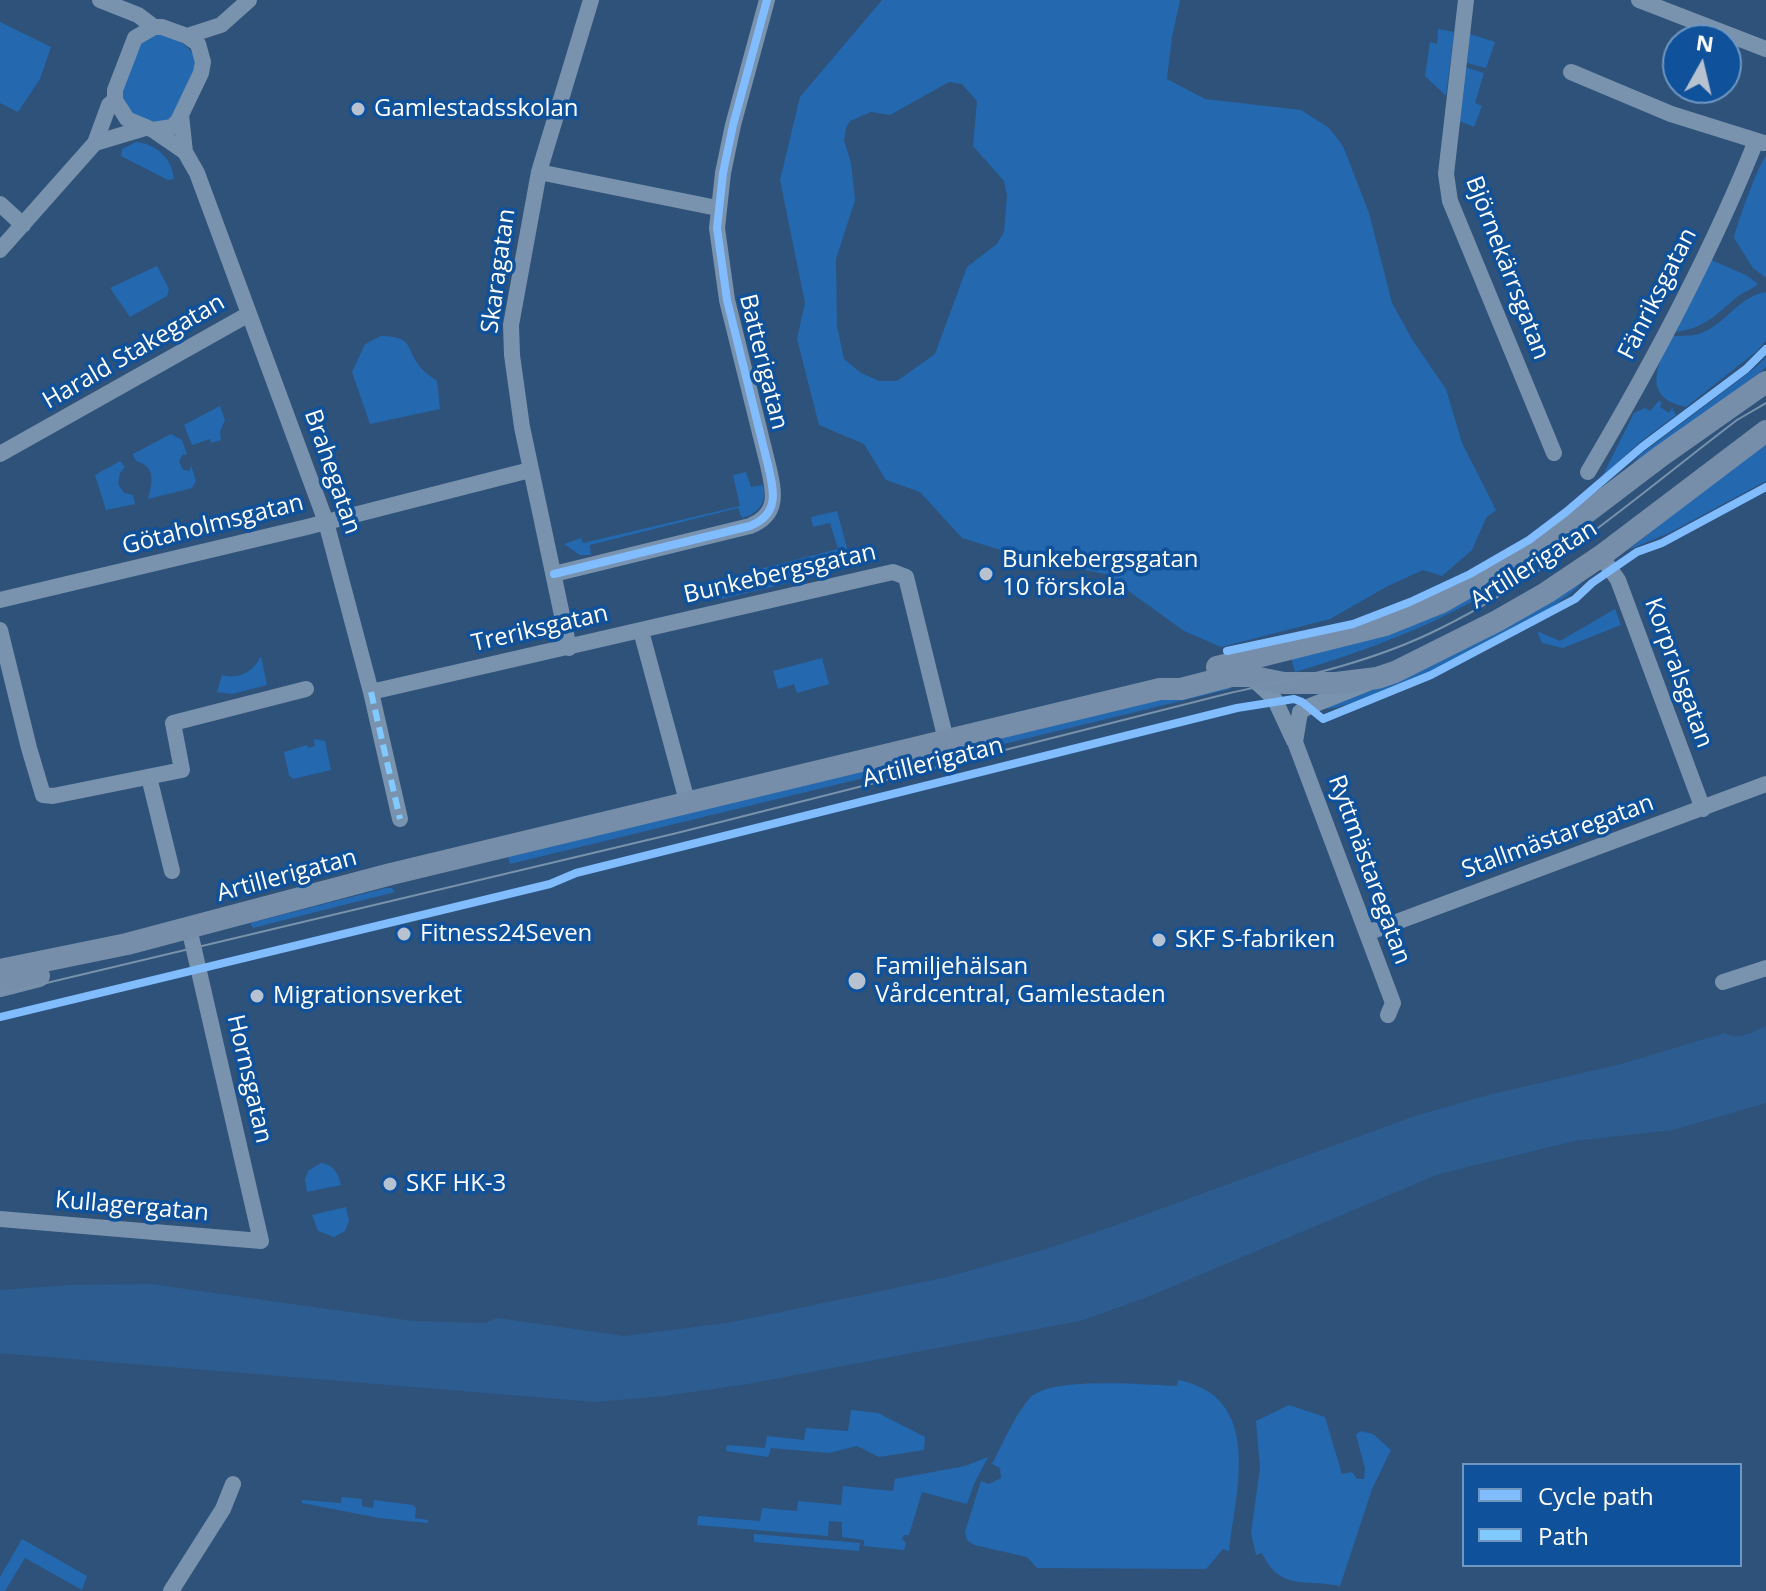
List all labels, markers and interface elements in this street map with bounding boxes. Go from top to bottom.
north arrow [1662,24,1742,104]
text: N [1694,26,1716,58]
place label: Gamlestadsskolan [374,95,579,123]
marker: Gamlestadsskolan [349,100,367,118]
street label: Björnekärrsgatan [1459,172,1555,364]
street label: Skaragatan [476,207,522,335]
street label: Fänriksgatan [1613,224,1703,364]
street label: Harald Stakegatan [38,288,230,416]
street label: Batterigatan [732,291,794,433]
street label: Brahegatan [297,406,367,538]
street label: Götaholmsgatan [119,489,307,561]
street label: Artillerigatan [1465,515,1603,615]
street label: Bunkebergsgatan [681,538,879,610]
place label: Bunkebergsgatan 10 förskola [1002,546,1198,602]
marker: Bunkebergsgatan 10 förskola [977,565,995,583]
street label: Korpralsgatan [1638,594,1718,752]
street label: Treriksgatan [469,599,611,659]
street label: Artillerigatan [860,732,1006,794]
street label: Ryttmästaregatan [1321,772,1417,968]
street label: Stallmästaregatan [1458,789,1658,885]
street label: Artillerigatan [214,843,360,909]
place label: Fitness24Seven [420,920,592,948]
marker: Fitness24Seven [395,925,413,943]
place label: SKF S-fabriken [1175,926,1335,954]
marker: SKF S-fabriken [1150,931,1168,949]
place label: Familjehälsan Vårdcentral, Gamlestaden [875,953,1166,1009]
marker: Familjehälsan Vårdcentral, Gamlestaden [846,970,868,992]
place label: Migrationsverket [273,982,462,1010]
marker: Migrationsverket [248,987,266,1005]
street label: Hornsgatan [220,1012,278,1146]
place label: SKF HK-3 [406,1170,506,1198]
marker: SKF HK-3 [381,1175,399,1193]
street label: Kullagergatan [54,1186,210,1228]
legend [1462,1463,1742,1567]
text: Cycle path [1538,1479,1654,1512]
text: Path [1538,1519,1589,1552]

